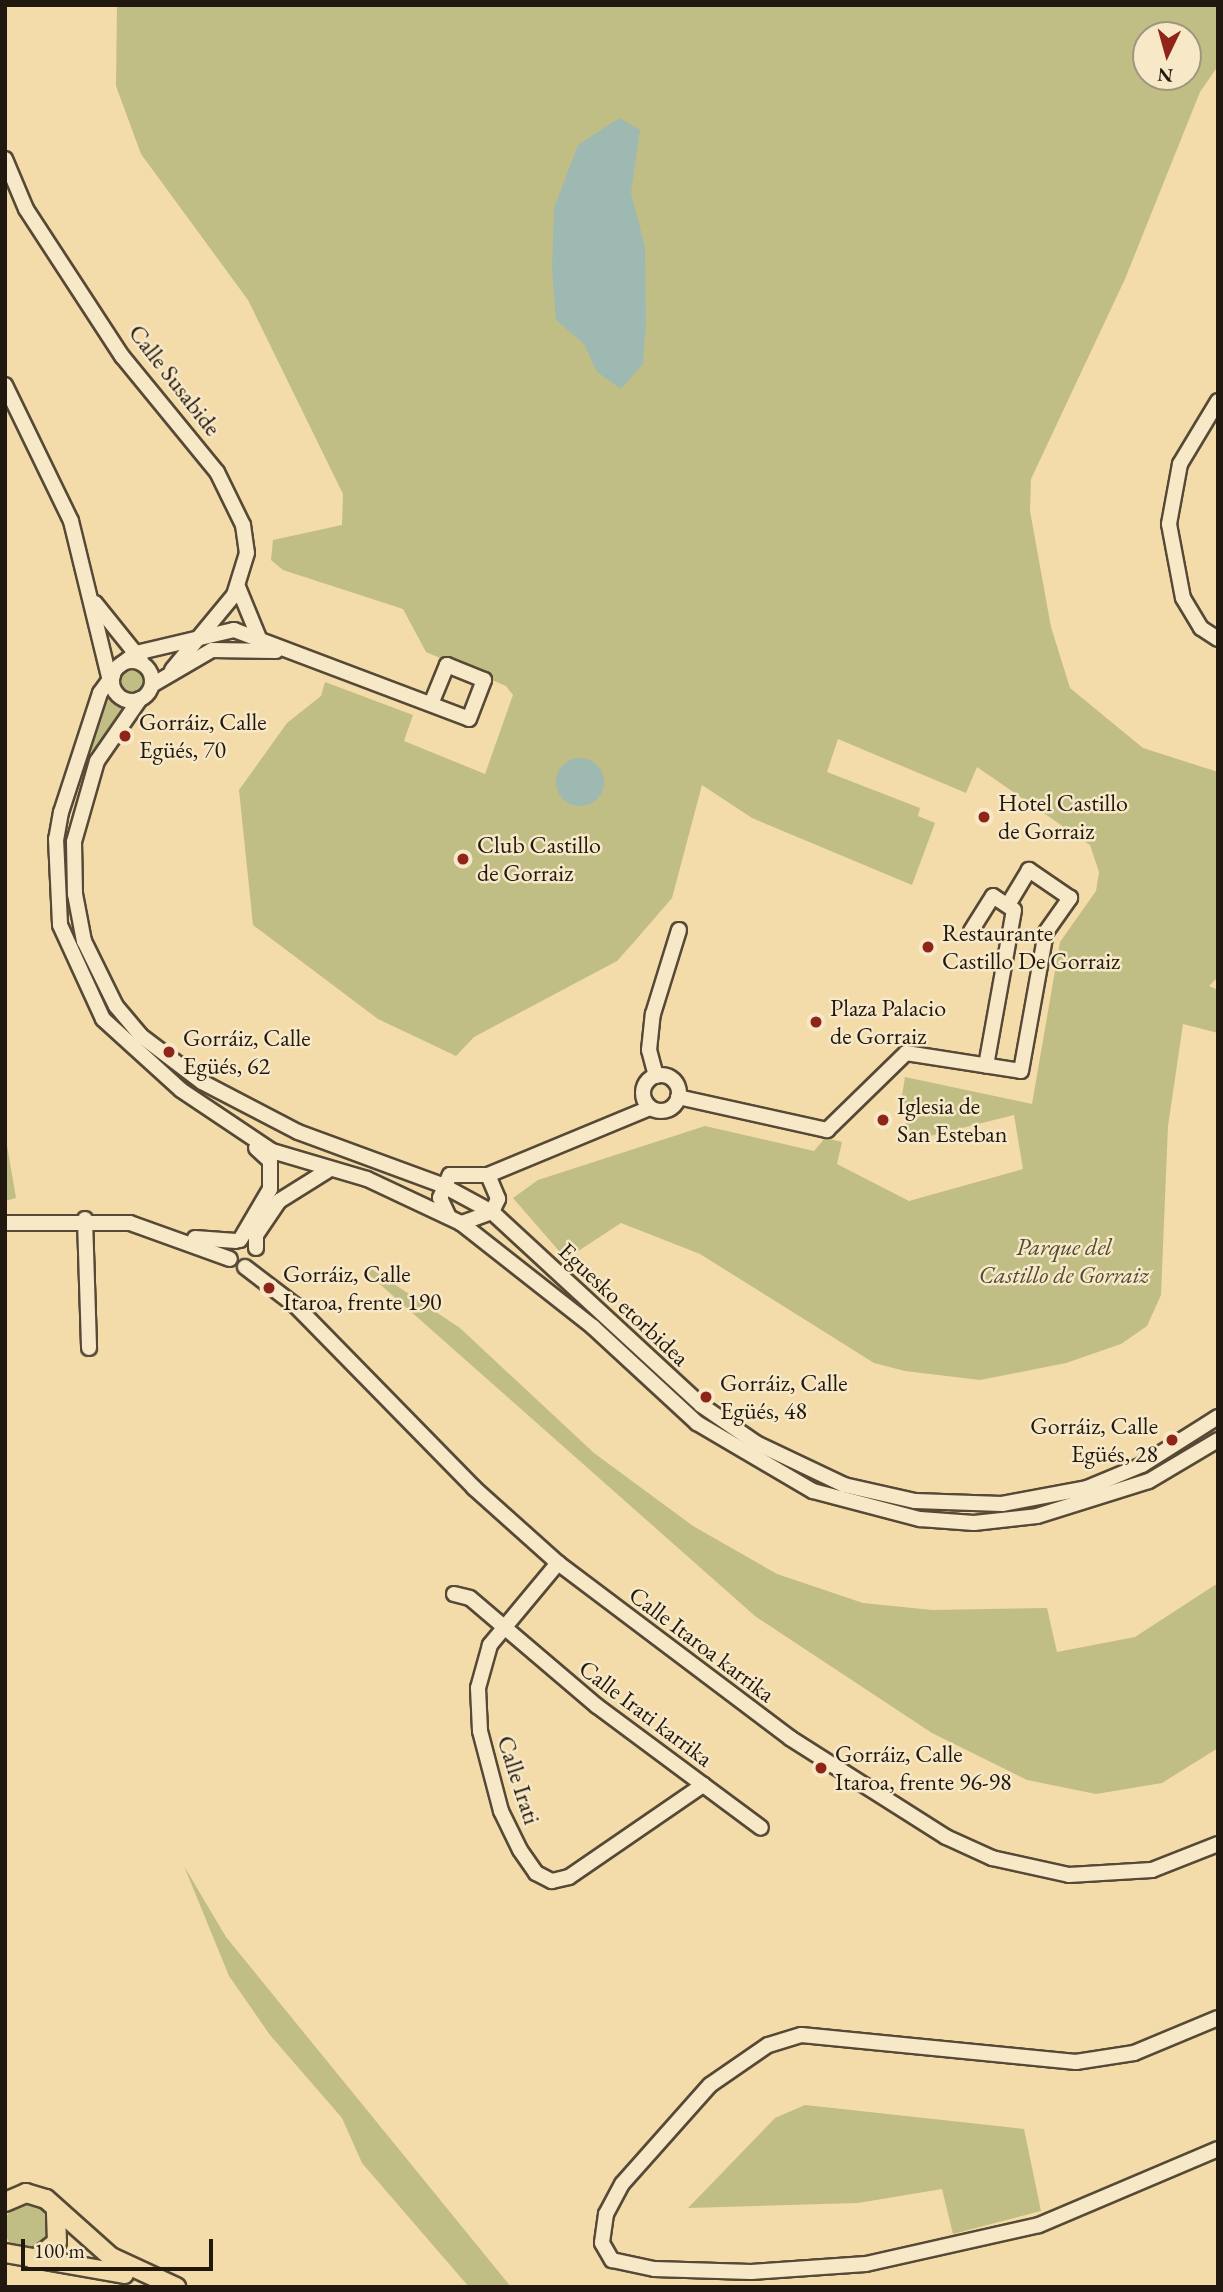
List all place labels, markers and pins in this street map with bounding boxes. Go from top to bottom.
place label: Gorráiz, Calle Egüés, 70 [139,708,267,764]
marker: Gorráiz, Calle Egüés, 70 [117,728,133,744]
place label: Hotel Castillo de Gorraiz [998,789,1128,845]
marker: Hotel Castillo de Gorraiz [976,809,992,825]
place label: Club Castillo de Gorraiz [477,831,601,887]
marker: Club Castillo de Gorraiz [455,851,471,867]
place label: Restaurante Castillo De Gorraiz [942,919,1120,975]
marker: Restaurante Castillo De Gorraiz [920,939,936,955]
place label: Plaza Palacio de Gorraiz [830,994,946,1050]
marker: Plaza Palacio de Gorraiz [808,1014,824,1030]
place label: Gorráiz, Calle Egüés, 62 [183,1024,311,1080]
marker: Gorráiz, Calle Egüés, 62 [161,1044,177,1060]
place label: Iglesia de San Esteban [897,1092,1008,1148]
marker: Iglesia de San Esteban [875,1112,891,1128]
place label: Gorráiz, Calle Itaroa, frente 190 [283,1260,442,1316]
marker: Gorráiz, Calle Itaroa, frente 190 [261,1280,277,1296]
place label: Gorráiz, Calle Egüés, 48 [720,1369,848,1425]
marker: Gorráiz, Calle Egüés, 48 [698,1389,714,1405]
place label: Gorráiz, Calle Egüés, 28 [1030,1412,1158,1468]
marker: Gorráiz, Calle Egüés, 28 [1164,1432,1180,1448]
place label: Gorráiz, Calle Itaroa, frente 96-98 [835,1740,1012,1796]
marker: Gorráiz, Calle Itaroa, frente 96-98 [813,1760,829,1776]

